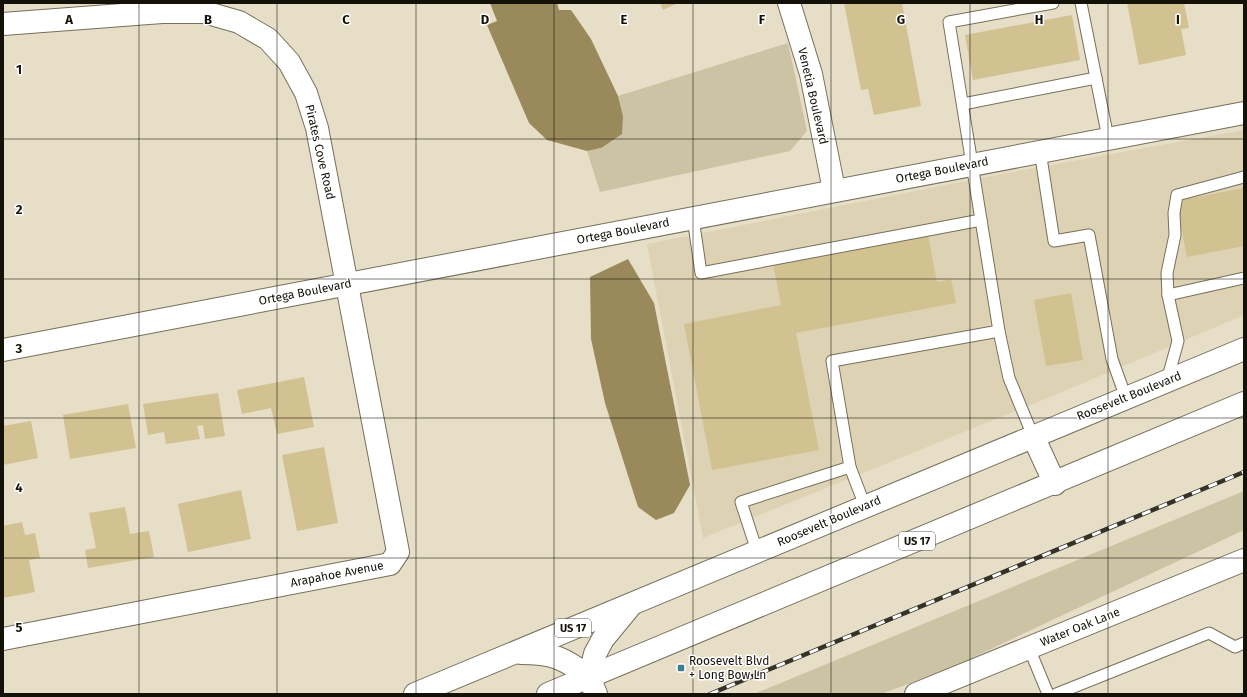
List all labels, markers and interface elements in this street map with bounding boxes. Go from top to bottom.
text: A [64,12,73,27]
text: B [204,12,212,27]
text: C [342,12,350,27]
text: D [481,12,490,27]
text: E [621,12,628,27]
text: F [759,12,766,27]
text: G [897,12,905,27]
text: H [1035,12,1043,27]
text: I [1176,12,1180,27]
street label: Venetia Boulevard [795,46,831,146]
text: 1 [16,62,22,77]
street label: Pirates Cove Road [302,103,338,201]
street label: Ortega Boulevard [894,154,990,186]
text: 2 [16,202,23,217]
street label: Ortega Boulevard [575,215,671,247]
street label: Ortega Boulevard [257,276,353,308]
text: 3 [15,341,23,356]
street label: Roosevelt Boulevard [1075,369,1183,423]
text: 4 [15,480,23,495]
street label: Roosevelt Boulevard [775,493,883,549]
road number: US 17 [899,532,935,550]
street label: Arapahoe Avenue [289,558,385,590]
street label: Water Oak Lane [1038,605,1122,649]
road number: US 17 [555,619,591,637]
text: 5 [16,620,23,635]
place label: Roosevelt Blvd + Long Bow Ln [689,654,769,682]
marker: Roosevelt Blvd + Long Bow Ln [676,663,686,673]

